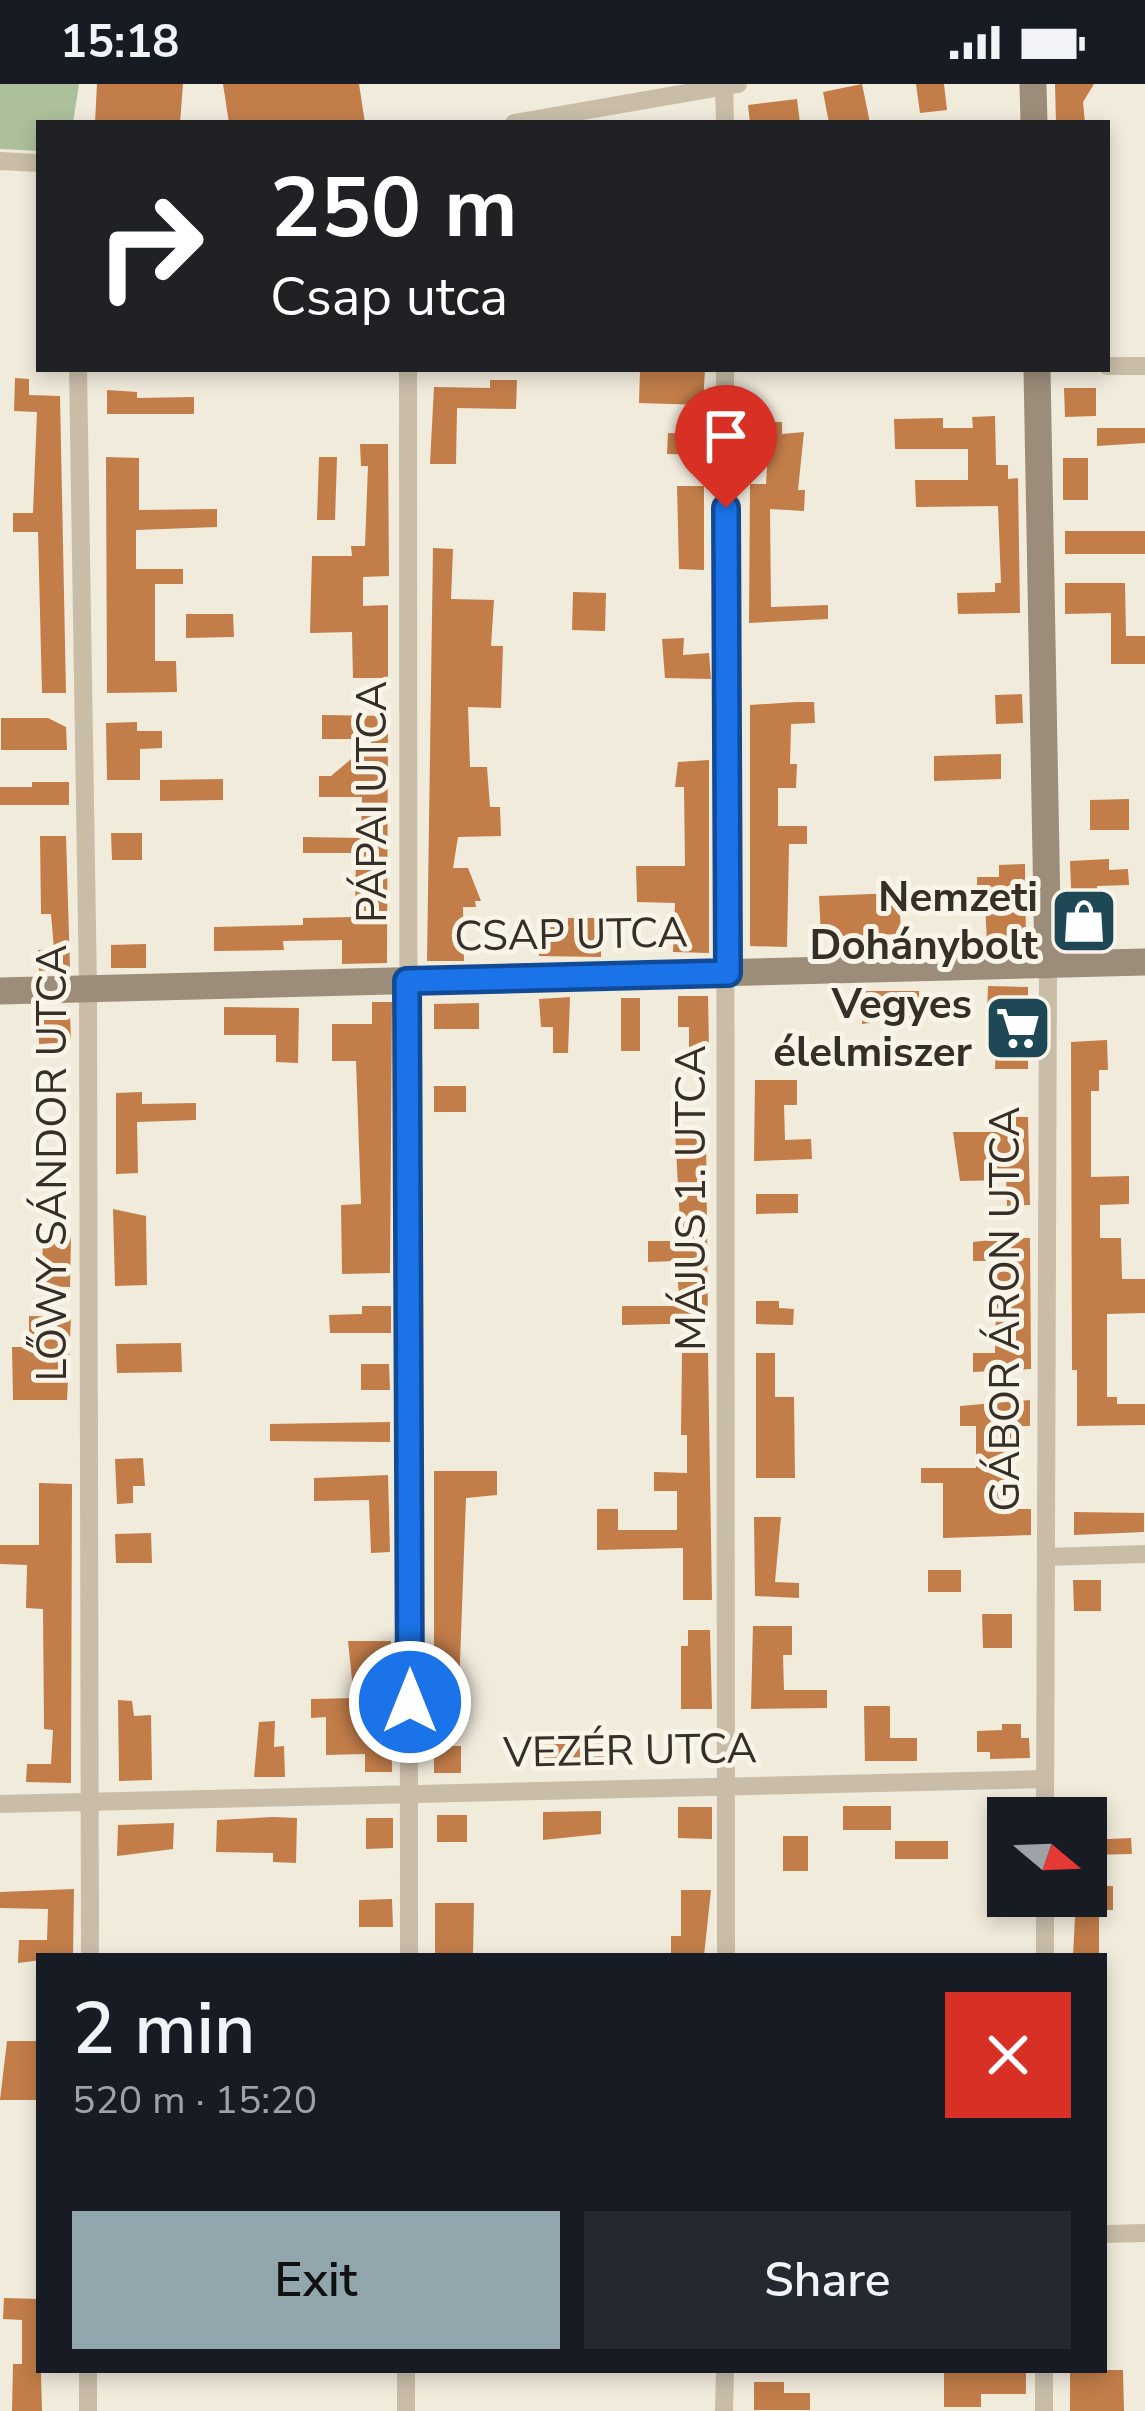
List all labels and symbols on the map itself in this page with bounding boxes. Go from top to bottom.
pin [675,385,777,508]
street label: PÁPAI UTCA [344,681,401,923]
place label: Nemzeti Dohánybolt [809,869,1039,974]
shop icon: Nemzeti Dohánybolt [1049,886,1119,956]
street label: CSAP UTCA [454,904,688,966]
street label: LŐWY SÁNDOR UTCA [24,944,81,1382]
place label: Vegyes élelmiszer [773,976,973,1081]
supermarket icon: Vegyes élelmiszer [983,993,1053,1063]
street label: MÁJUS 1. UTCA [663,1045,720,1351]
street label: GÁBOR ÁRON UTCA [977,1106,1034,1512]
position arrow [347,1639,473,1765]
street label: VEZÉR UTCA [502,1720,757,1782]
north arrow [987,1797,1107,1917]

